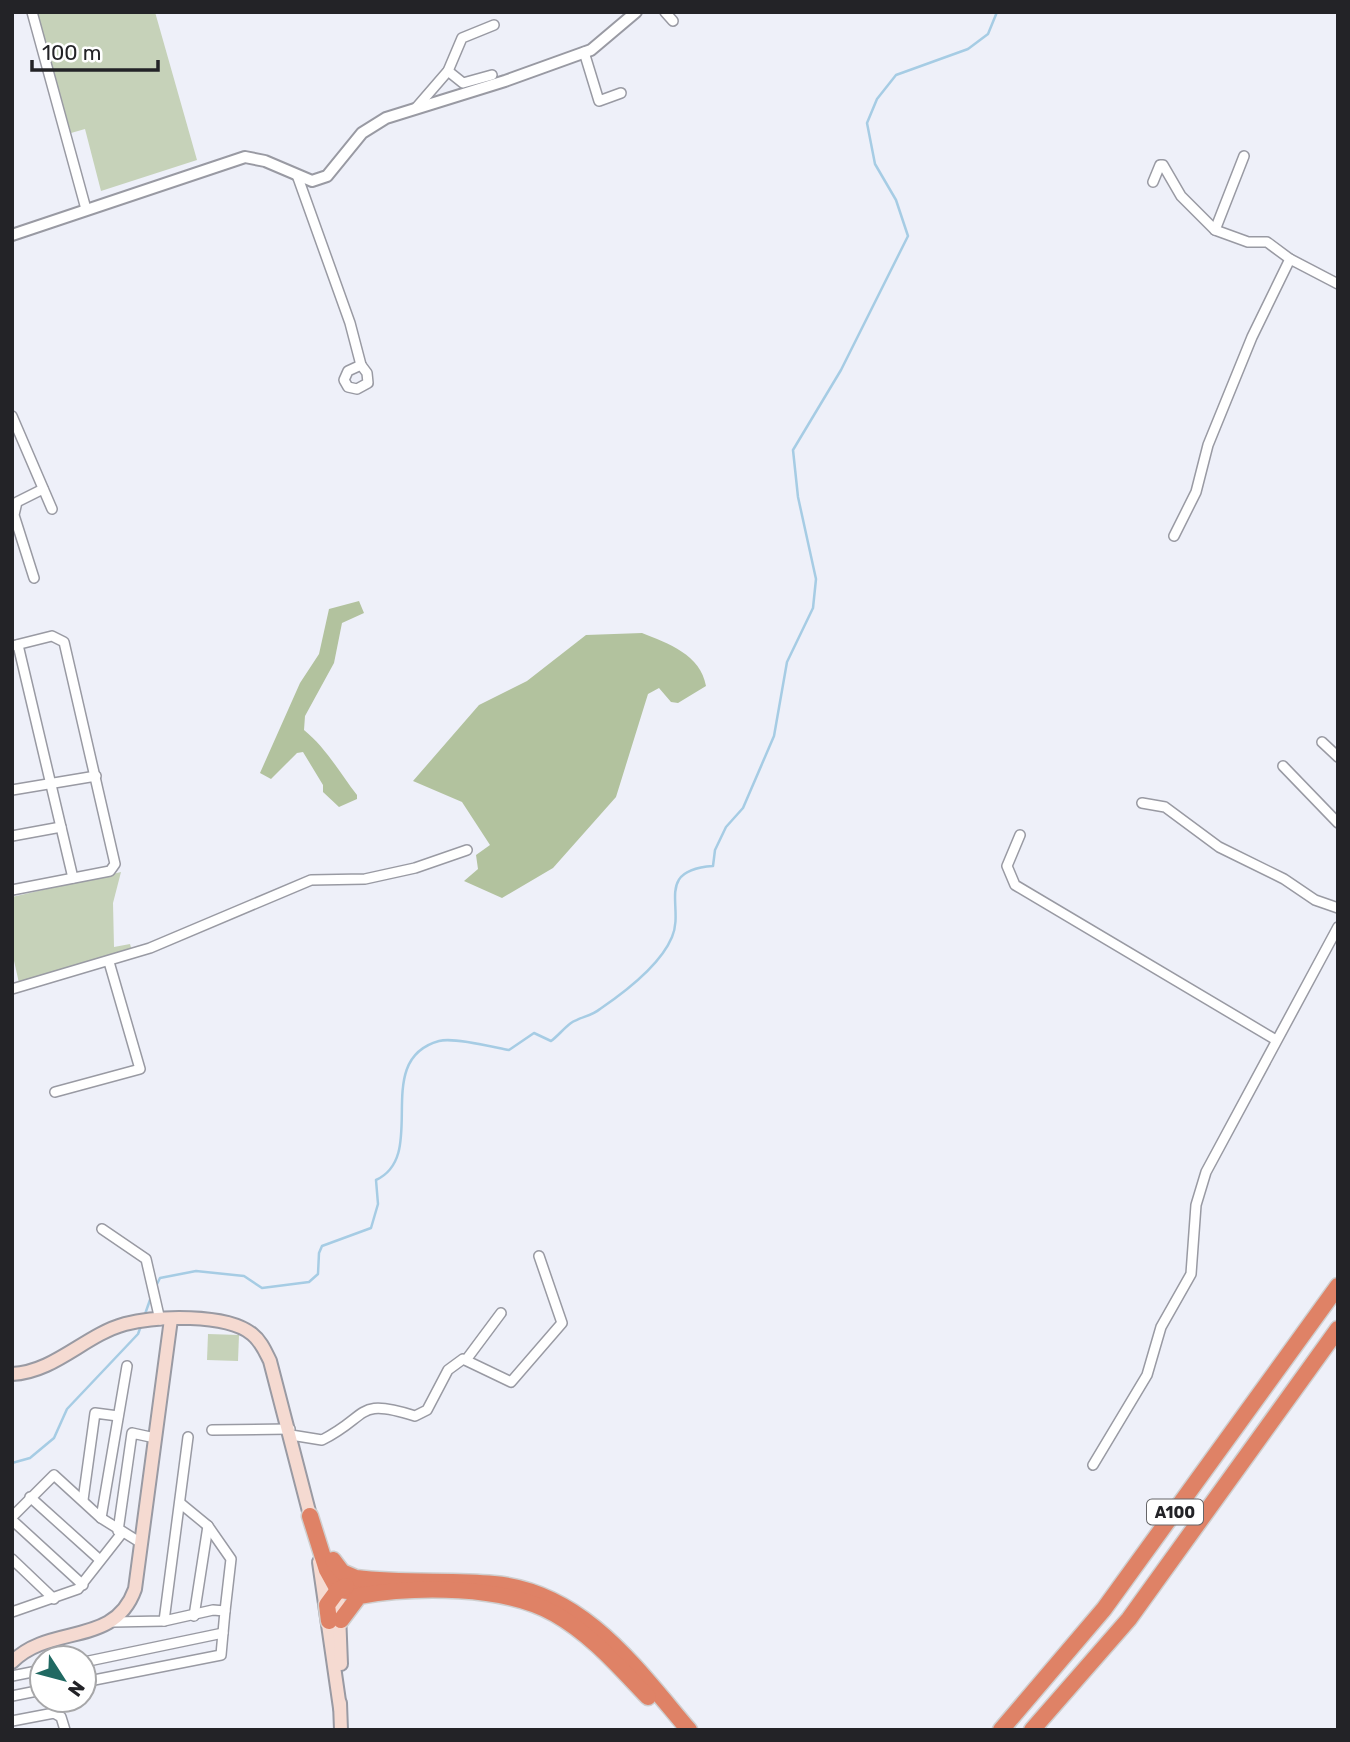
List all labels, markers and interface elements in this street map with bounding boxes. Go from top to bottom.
scale bar [32,28,158,72]
text: 100 m [42,40,101,65]
road number: A100 [1147,1500,1203,1524]
north arrow [28,1644,98,1714]
text: N [63,1676,90,1701]

